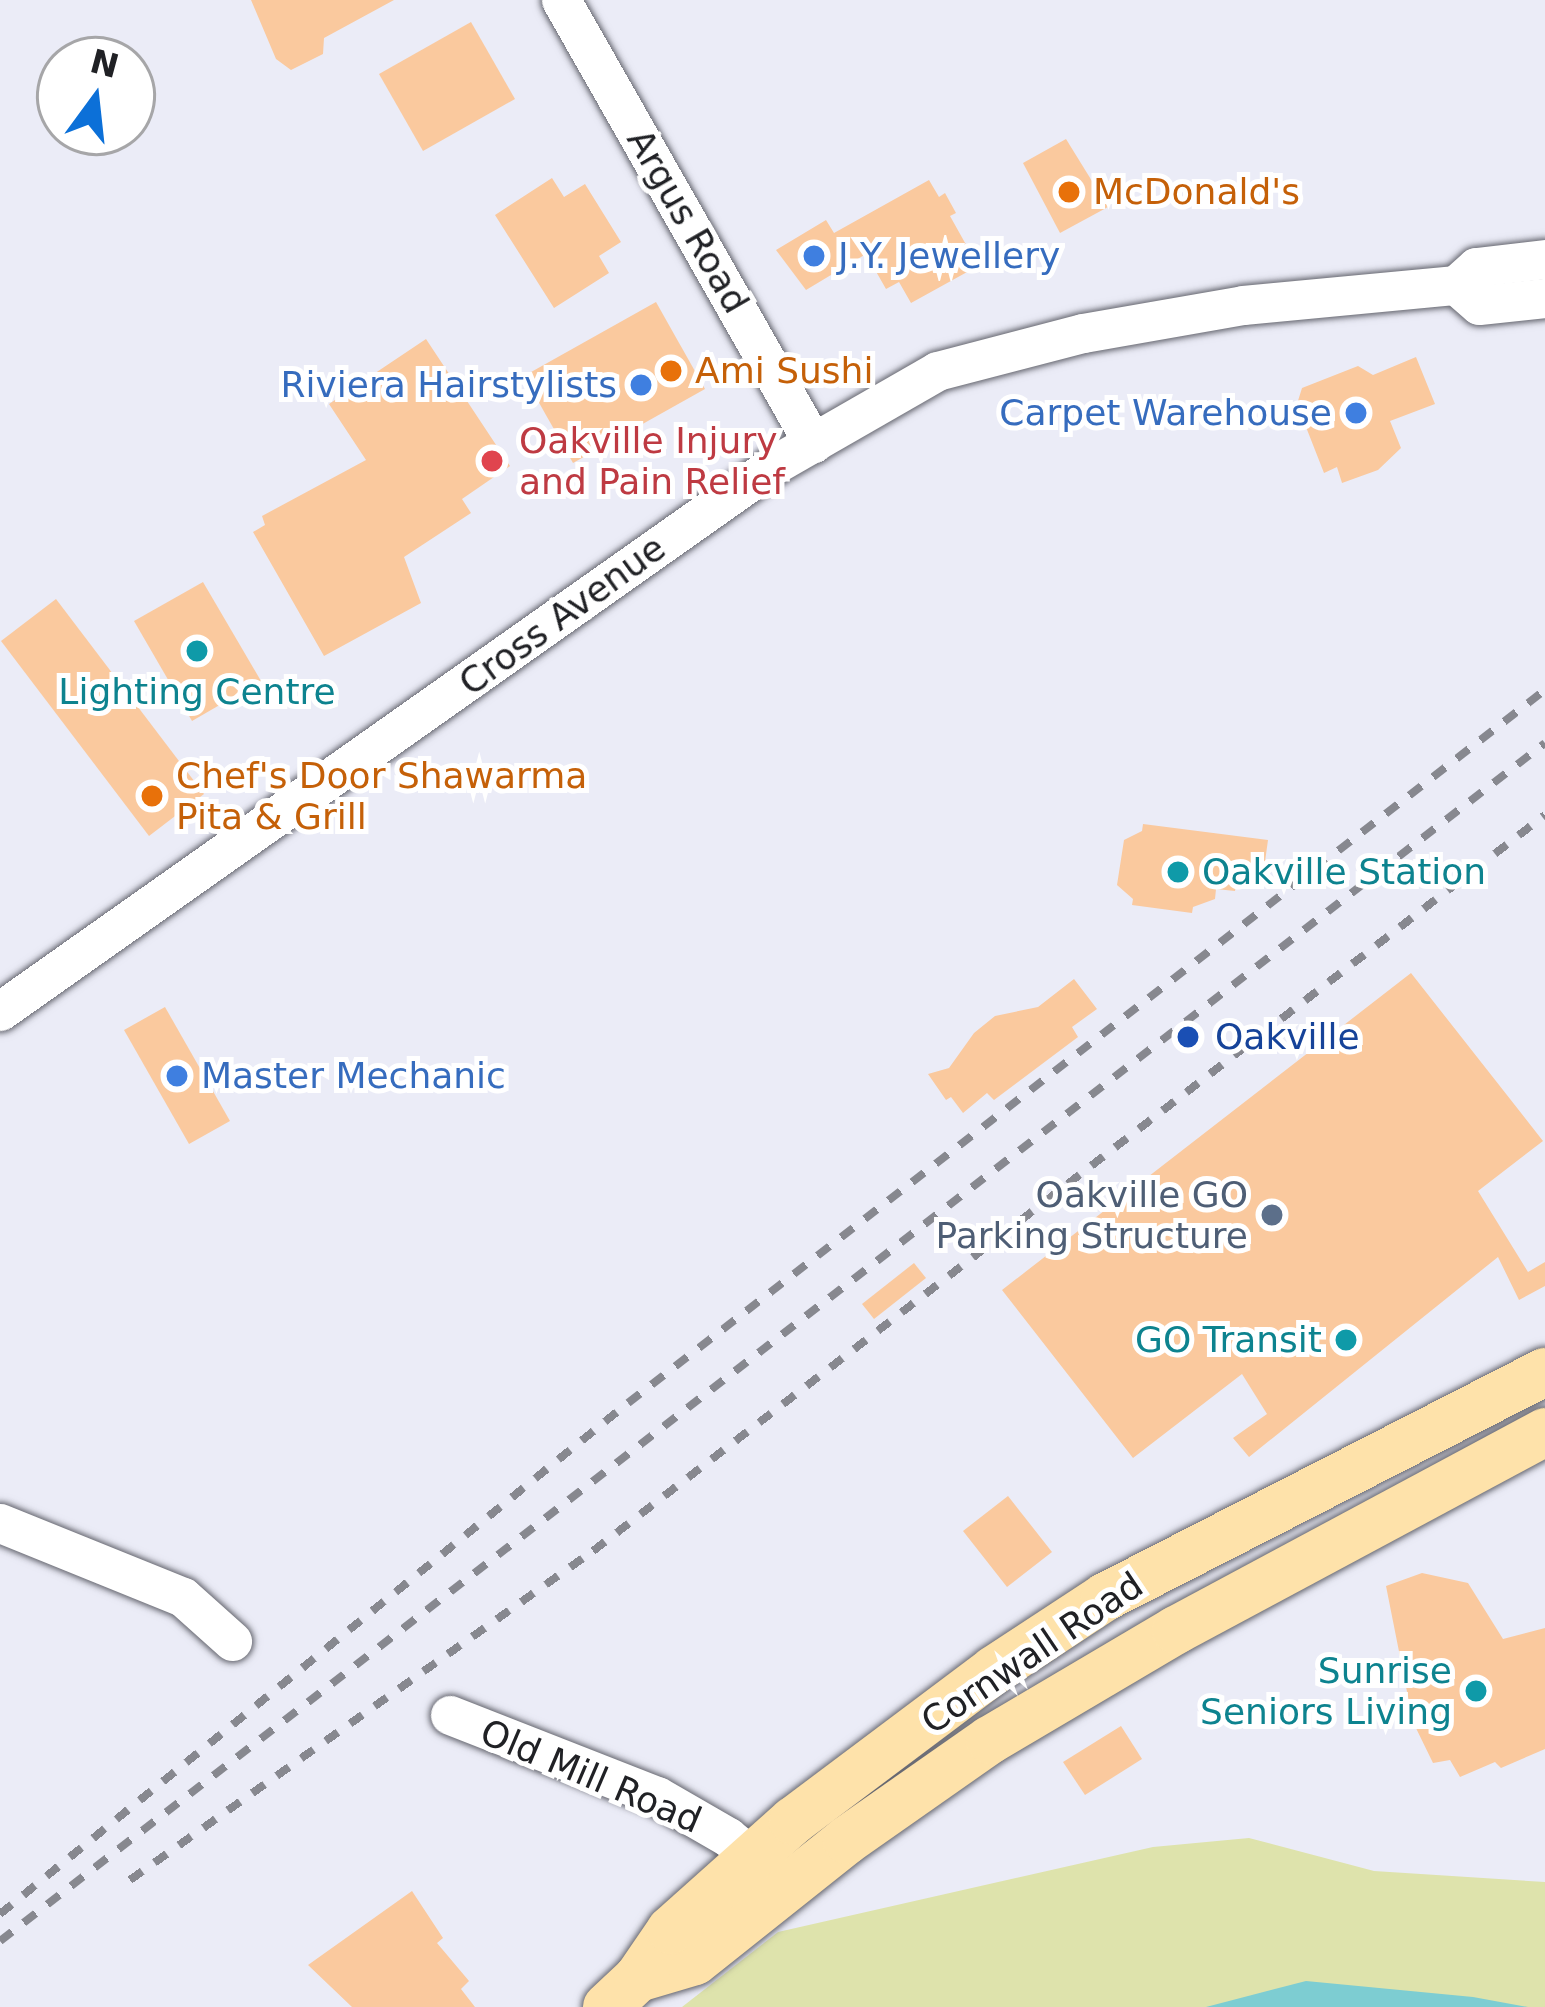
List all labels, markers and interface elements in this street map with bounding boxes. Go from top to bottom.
north arrow [36,36,156,156]
text: N [86,41,123,86]
street label: Argus Road [618,121,758,321]
place label: McDonald's [1093,170,1300,214]
marker: McDonald's [1056,179,1082,205]
place label: J.Y. Jewellery [838,234,1060,278]
marker: J.Y. Jewellery [801,243,827,269]
place label: Ami Sushi [695,349,873,393]
marker: Ami Sushi [658,358,684,384]
place label: Riviera Hairstylists [280,363,617,407]
marker: Riviera Hairstylists [628,372,654,398]
place label: Carpet Warehouse [999,391,1332,435]
marker: Carpet Warehouse [1343,400,1369,426]
place label: Oakville Injury and Pain Relief [519,418,785,503]
marker: Oakville Injury and Pain Relief [476,445,508,477]
street label: Cross Avenue [451,526,673,704]
marker: Lighting Centre [184,638,210,664]
place label: Lighting Centre [58,670,336,714]
place label: Chef's Door Shawarma Pita & Grill [176,753,587,838]
marker: Chef's Door Shawarma Pita & Grill [139,783,165,809]
place label: Oakville Station [1202,850,1486,894]
marker: Oakville Station [1165,859,1191,885]
place label: Oakville [1215,1015,1360,1059]
marker: Oakville [1172,1021,1204,1053]
place label: Master Mechanic [201,1054,506,1098]
marker: Master Mechanic [164,1063,190,1089]
place label: Oakville GO Parking Structure [936,1172,1248,1257]
marker: Oakville GO Parking Structure [1259,1202,1285,1228]
place label: GO Transit [1135,1318,1322,1362]
marker: GO Transit [1333,1327,1359,1353]
street label: Cornwall Road [913,1563,1151,1743]
place label: Sunrise Seniors Living [1200,1648,1452,1733]
marker: Sunrise Seniors Living [1463,1678,1489,1704]
street label: Old Mill Road [474,1710,708,1842]

